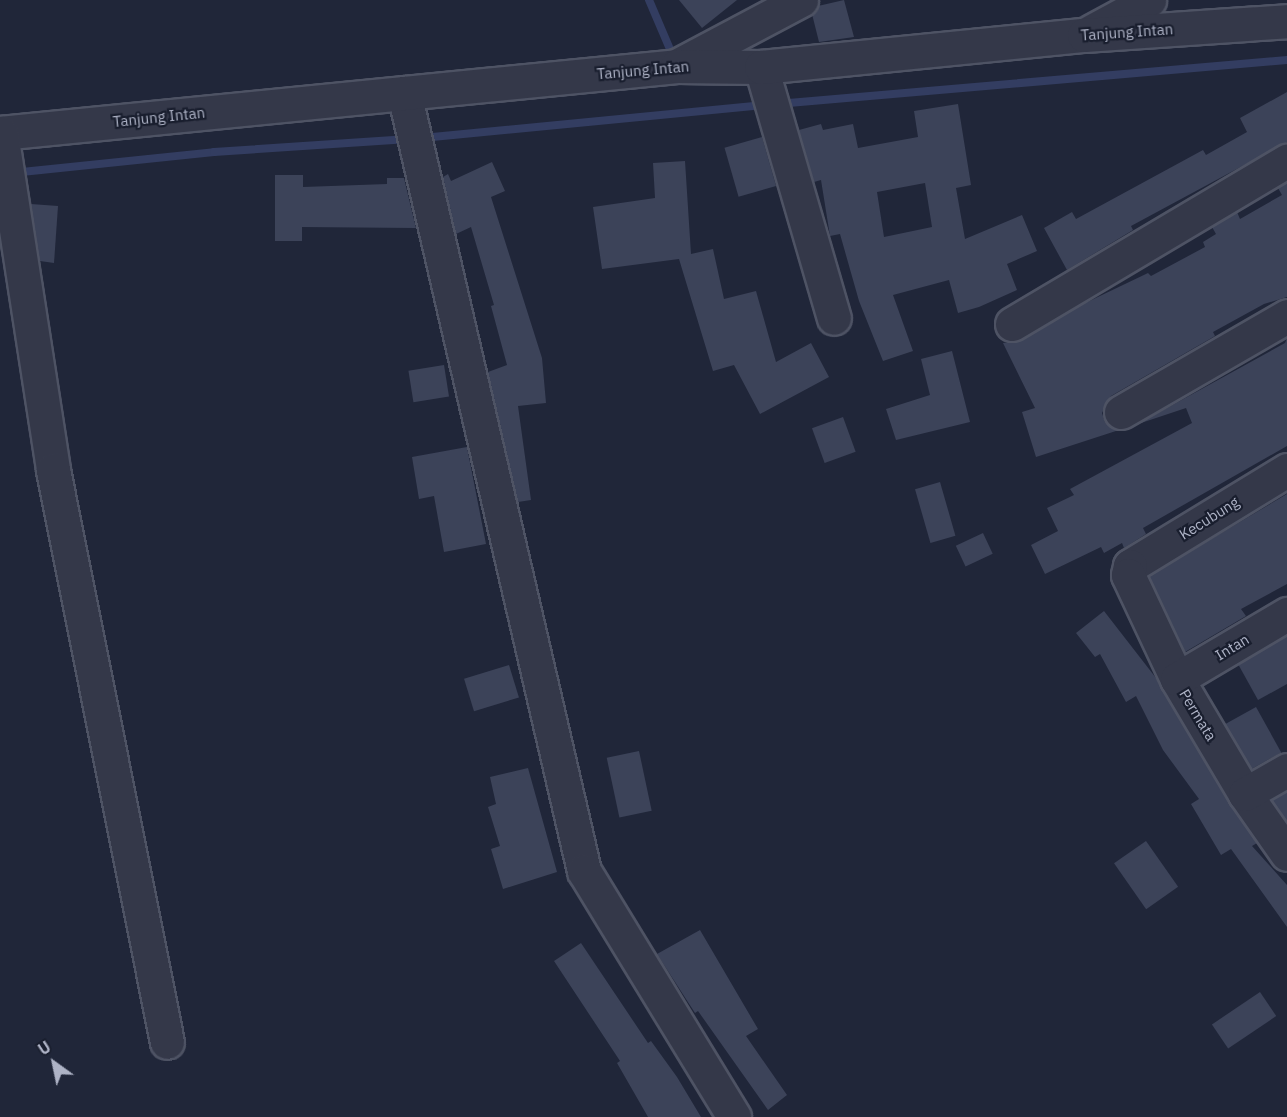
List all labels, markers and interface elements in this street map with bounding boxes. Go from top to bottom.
street label: Tanjung Intan [1080,20,1174,44]
street label: Tanjung Intan [596,57,690,83]
street label: Tanjung Intan [112,103,206,131]
street label: Kecubung [1176,493,1242,543]
street label: Intan [1212,630,1252,664]
street label: Permata [1176,686,1220,744]
north arrow [24,1033,84,1093]
text: U [34,1036,54,1059]

